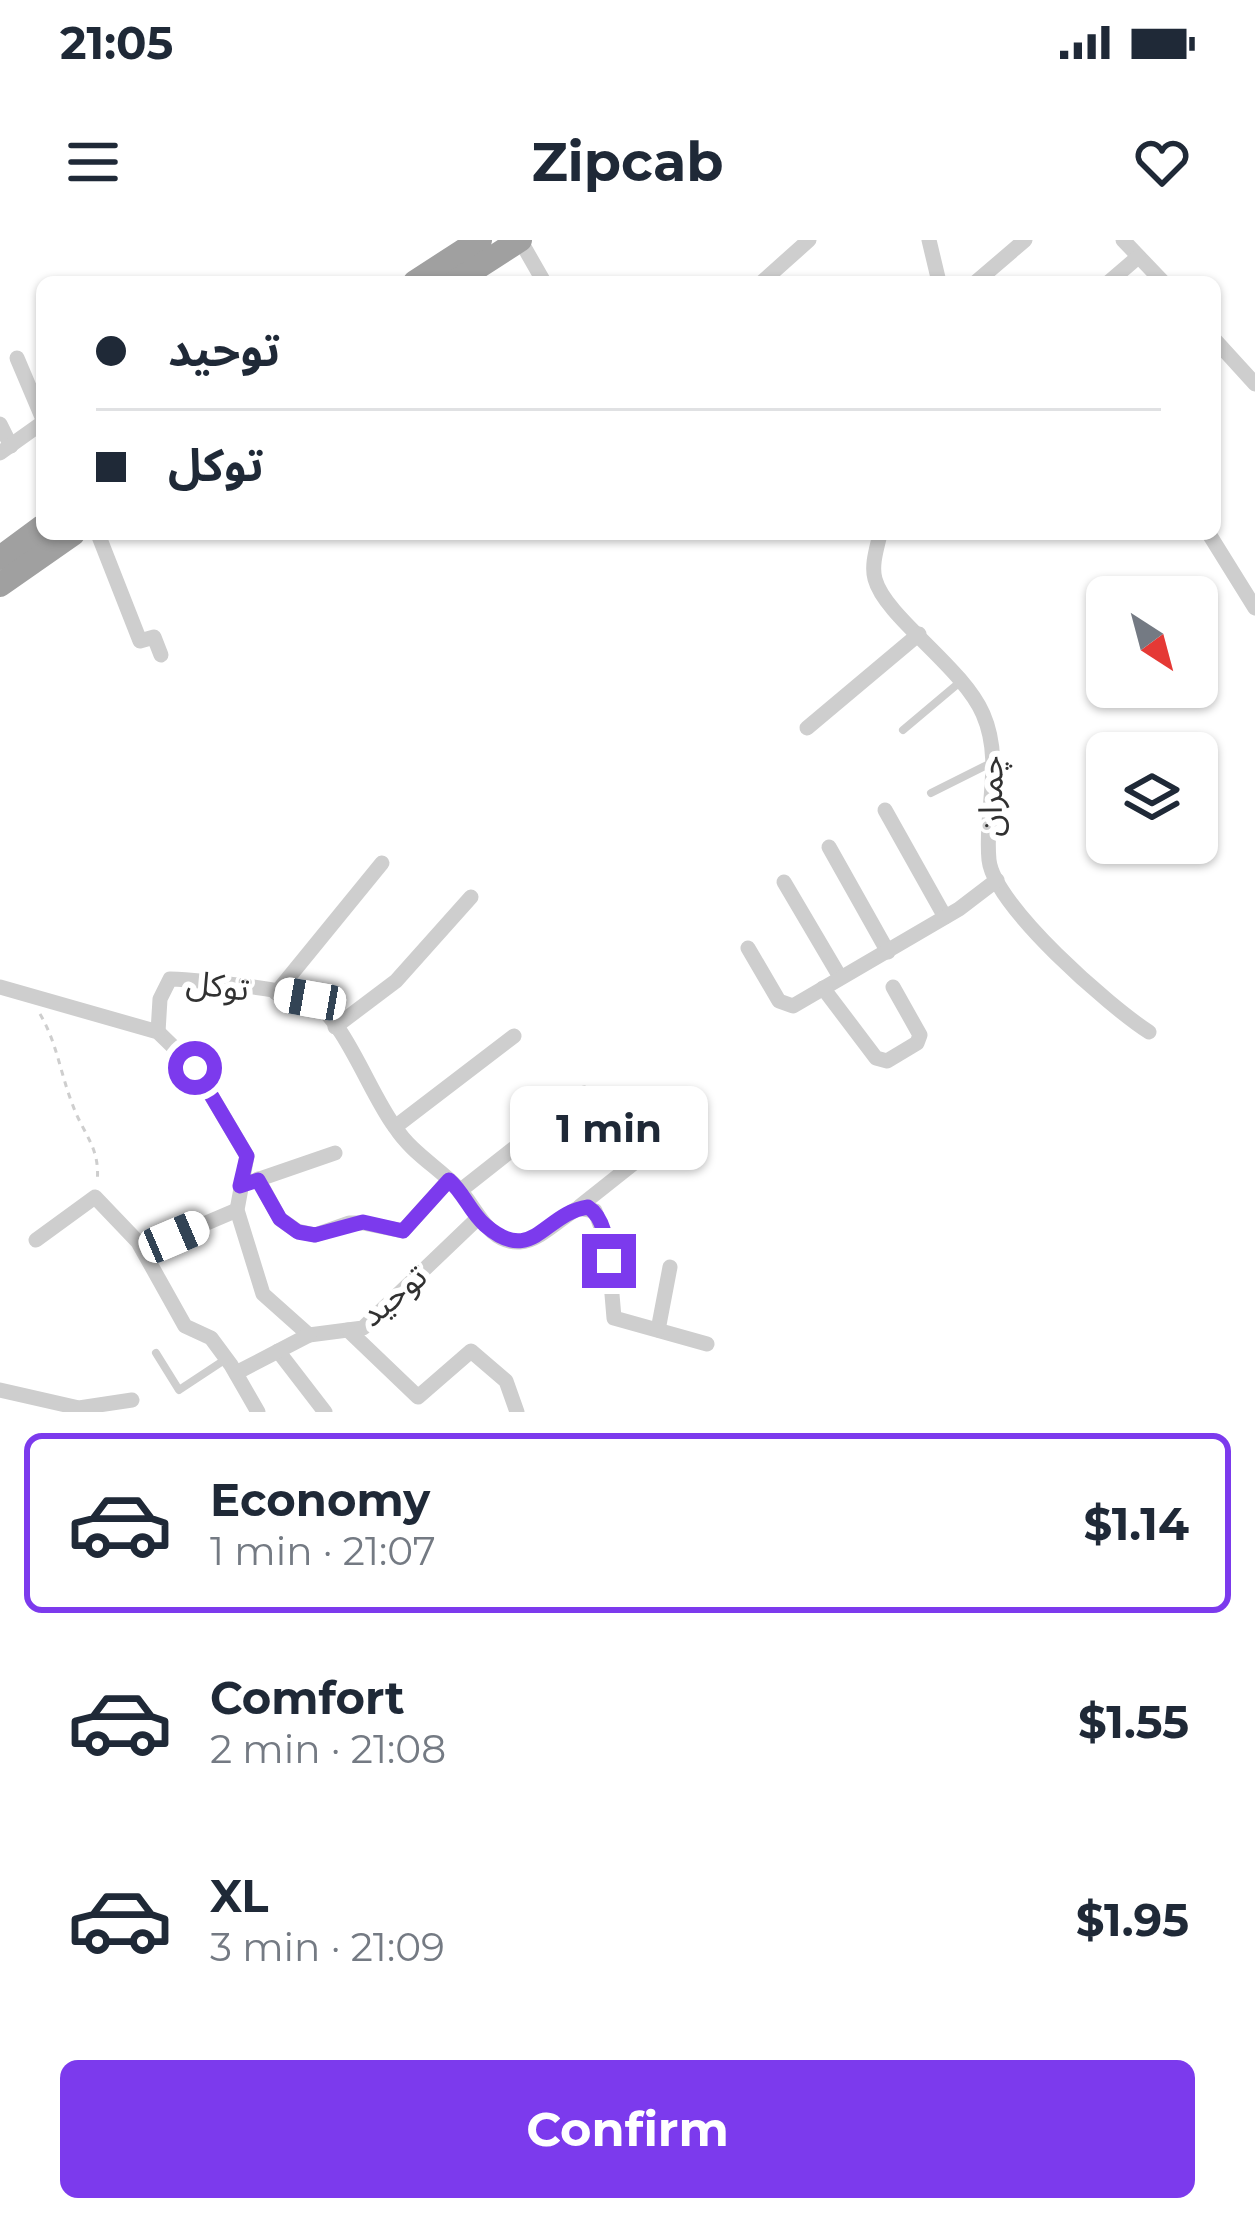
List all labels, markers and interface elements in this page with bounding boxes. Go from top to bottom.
text: 21:05 [60,15,173,70]
icon: menu [60,129,126,195]
text: Zipcab [531,129,724,195]
icon: heart [1129,129,1195,195]
text: توحید [168,322,280,377]
text: توکل [168,437,264,492]
north arrow [1086,576,1218,708]
map controls [1086,576,1218,864]
button: layers [1086,732,1218,864]
street label: چمران [969,755,1013,837]
street label: توکل [184,961,252,1009]
car [271,975,349,1023]
route start [168,1041,222,1095]
callout: 1 min [510,1087,708,1171]
text: 1 min [556,1104,662,1152]
car [134,1206,214,1268]
route end [582,1234,636,1288]
street label: توحید [352,1256,434,1334]
icon: car [66,1469,174,1577]
text: Economy [210,1472,430,1527]
text: $1.14 [1083,1496,1189,1551]
text: 1 min · 21:07 [210,1527,436,1575]
icon: car [66,1667,174,1775]
text: Comfort [210,1670,405,1725]
text: $1.55 [1078,1694,1189,1749]
text: 2 min · 21:08 [210,1725,446,1773]
icon: car [66,1865,174,1973]
text: XL [210,1868,268,1923]
text: $1.95 [1076,1892,1189,1947]
text: 3 min · 21:09 [210,1923,445,1971]
button: Confirm [60,2060,1195,2198]

